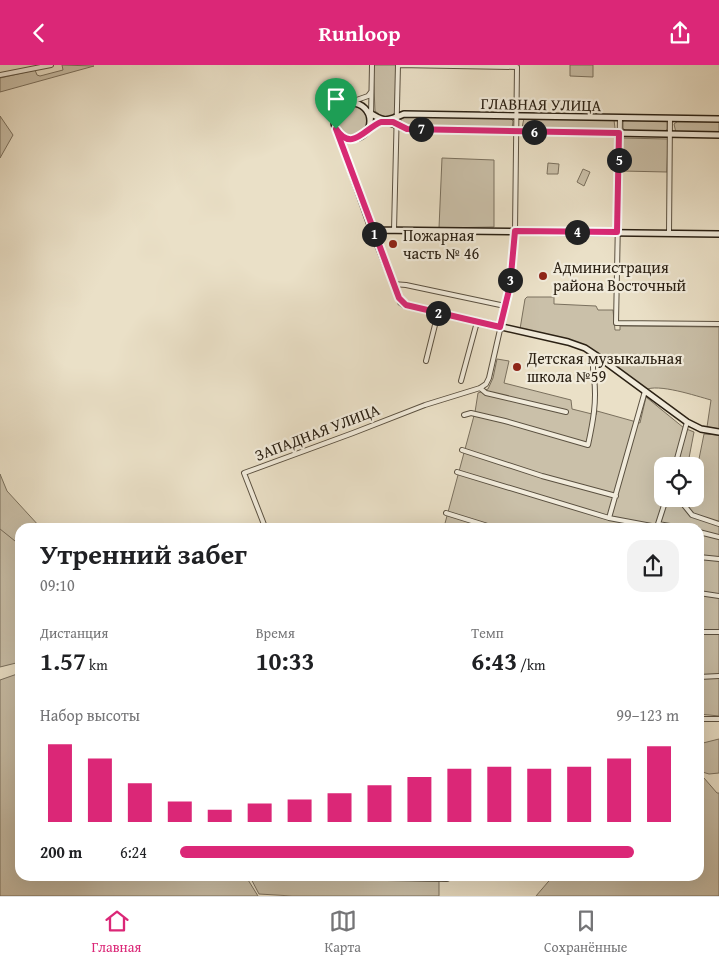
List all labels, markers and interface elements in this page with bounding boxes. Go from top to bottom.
text: Runloop [318,17,401,49]
icon: back [25,19,53,47]
icon: share [666,19,694,47]
pin [315,78,357,129]
icon: arrive [322,85,350,113]
street label: ГЛАВНАЯ УЛИЦА [480,91,602,117]
pin: 7 [408,117,434,141]
text: 7 [418,119,425,139]
pin: 6 [522,119,546,145]
text: 6 [531,122,538,142]
pin: 5 [606,147,632,173]
text: 5 [616,150,623,170]
pin: 4 [564,219,590,245]
pin: 1 [362,221,386,247]
text: 4 [574,222,581,242]
place label: Пожарная часть № 46 [403,223,479,265]
text: 1 [371,224,378,244]
marker: Пожарная часть № 46 [387,238,399,250]
place label: Администрация района Восточный [553,255,687,297]
pin: 3 [498,267,522,293]
text: 3 [507,270,514,290]
marker: Администрация района Восточный [537,270,549,282]
pin: 2 [426,301,450,325]
text: 2 [435,303,442,323]
place label: Детская музыкальная школа №59 [526,346,682,388]
marker: Детская музыкальная школа №59 [511,361,523,373]
street label: ЗАПАДНАЯ УЛИЦА [251,397,383,467]
map controls [654,457,704,507]
button: locate [654,457,704,507]
text: Утренний забег [40,533,247,574]
button: share [627,540,679,592]
text: 09:10 [40,573,75,597]
text: Дистанция [40,623,108,643]
text: Время [256,623,295,643]
text: Темп [471,623,504,643]
text: 1.57 [40,643,86,679]
text: 10:33 [256,643,315,679]
text: 6:43 [471,643,517,679]
text: km [86,655,108,675]
text: /km [517,655,546,675]
text: Набор высоты [40,703,140,727]
text: 99–123 m [616,703,679,727]
text: 200 m [40,840,82,864]
text: 6:24 [120,840,147,864]
tab: Главная [92,907,141,957]
tab: Карта [325,907,361,957]
tab: Сохранённые [544,907,627,957]

